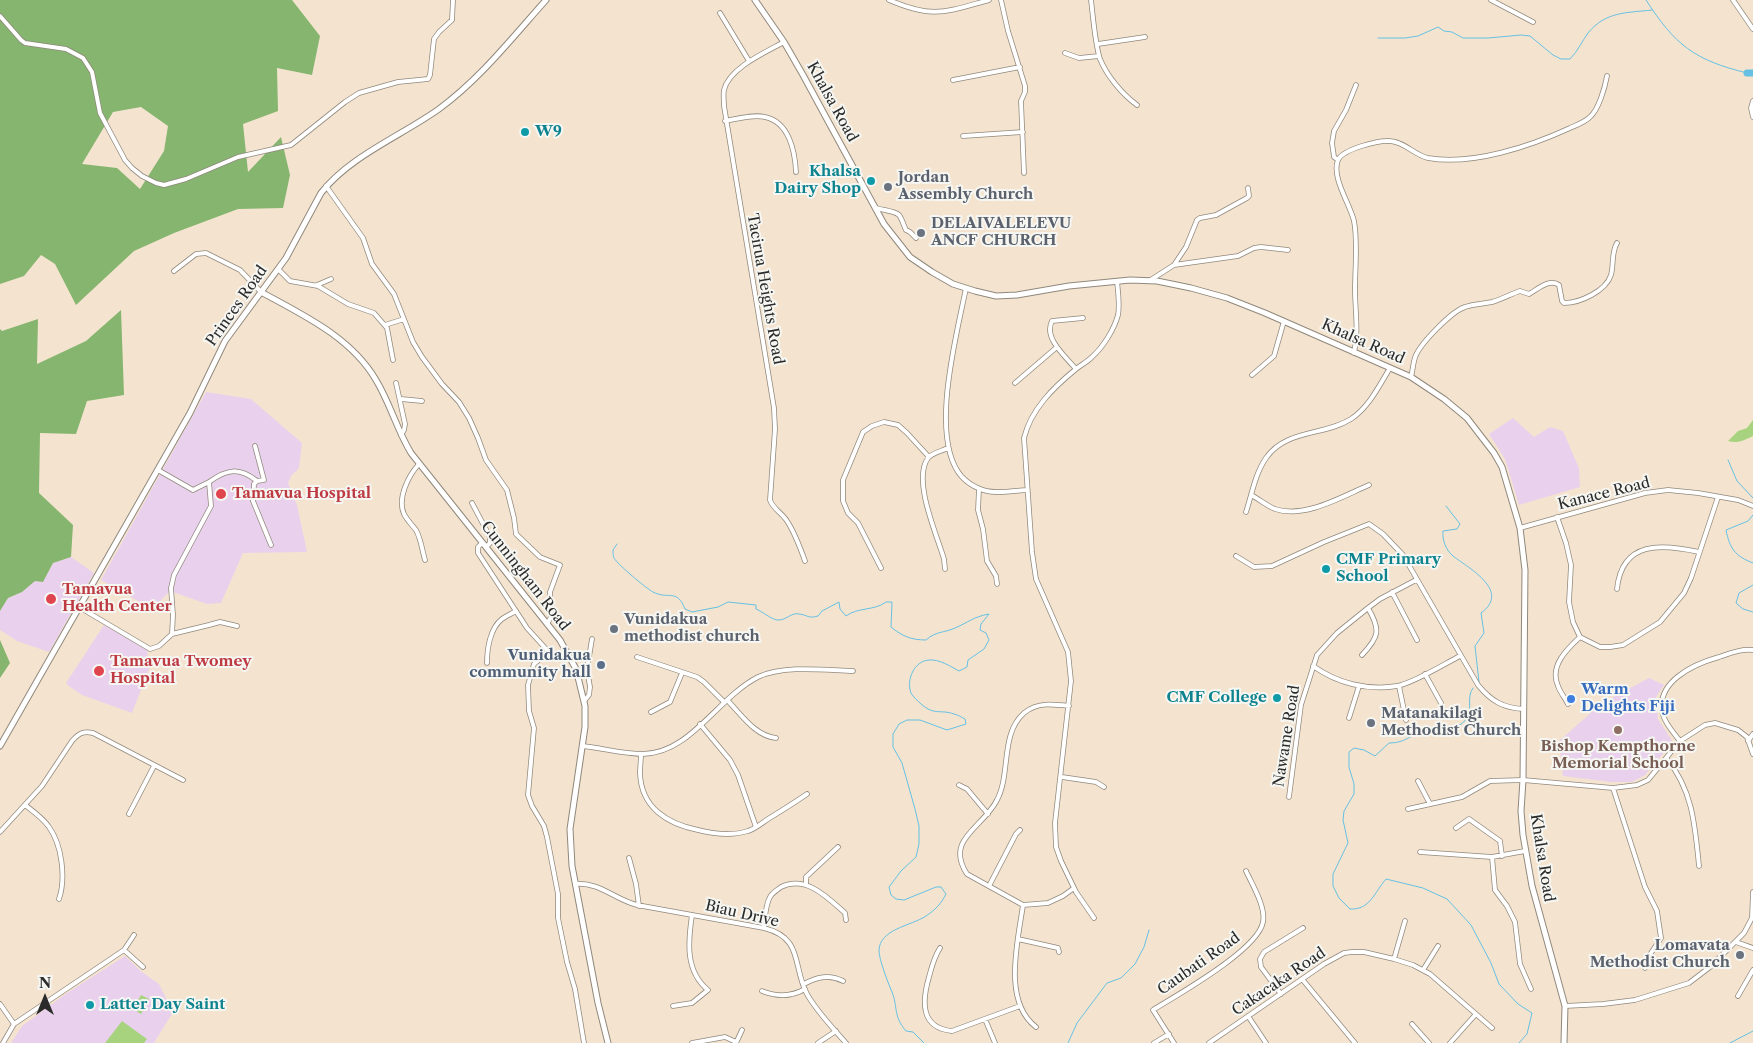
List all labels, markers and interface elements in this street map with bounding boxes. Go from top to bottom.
street label: Khalsa Road [803,59,861,145]
place label: W9 [535,123,562,141]
marker: W9 [519,126,531,138]
place label: Khalsa Dairy Shop [774,163,861,198]
place label: Jordan Assembly Church [898,169,1033,204]
marker: Khalsa Dairy Shop [865,175,877,187]
marker: Jordan Assembly Church [882,181,894,193]
street label: Tacirua Heights Road [743,212,787,366]
place label: DELAIVALELEVU ANCF CHURCH [931,215,1071,250]
marker: DELAIVALELEVU ANCF CHURCH [915,227,927,239]
street label: Princes Road [203,262,271,350]
street label: Khalsa Road [1319,316,1407,368]
street label: Kanace Road [1556,474,1652,514]
place label: Tamavua Hospital [232,485,371,503]
marker: Tamavua Hospital [214,487,228,501]
street label: Cunningham Road [477,518,573,634]
place label: CMF Primary School [1336,551,1441,586]
marker: CMF Primary School [1320,563,1332,575]
place label: Tamavua Health Center [62,581,172,616]
marker: Tamavua Health Center [44,592,58,606]
place label: Vunidakua methodist church [624,611,760,646]
marker: Vunidakua methodist church [608,623,620,635]
place label: Vunidakua community hall [469,647,591,682]
place label: Tamavua Twomey Hospital [110,653,251,688]
marker: Vunidakua community hall [595,659,607,671]
marker: Tamavua Twomey Hospital [92,664,106,678]
place label: Warm Delights Fiji [1581,681,1675,716]
street label: Nawame Road [1270,684,1304,788]
place label: CMF College [1166,689,1267,707]
marker: CMF College [1271,692,1283,704]
marker: Warm Delights Fiji [1565,693,1577,705]
place label: Matanakilagi Methodist Church [1381,705,1521,740]
marker: Matanakilagi Methodist Church [1365,717,1377,729]
marker: Bishop Kempthorne Memorial School [1612,724,1624,736]
place label: Bishop Kempthorne Memorial School [1540,738,1696,773]
street label: Khalsa Road [1526,813,1558,903]
street label: Biau Drive [703,897,781,931]
street label: Caubati Road [1154,929,1244,999]
place label: Lomavata Methodist Church [1590,937,1730,972]
street label: Cakacaka Road [1229,944,1329,1020]
marker: Lomavata Methodist Church [1734,949,1746,961]
north arrow [20,973,70,1023]
text: N [39,974,51,992]
place label: Latter Day Saint [100,996,225,1014]
marker: Latter Day Saint [84,999,96,1011]

